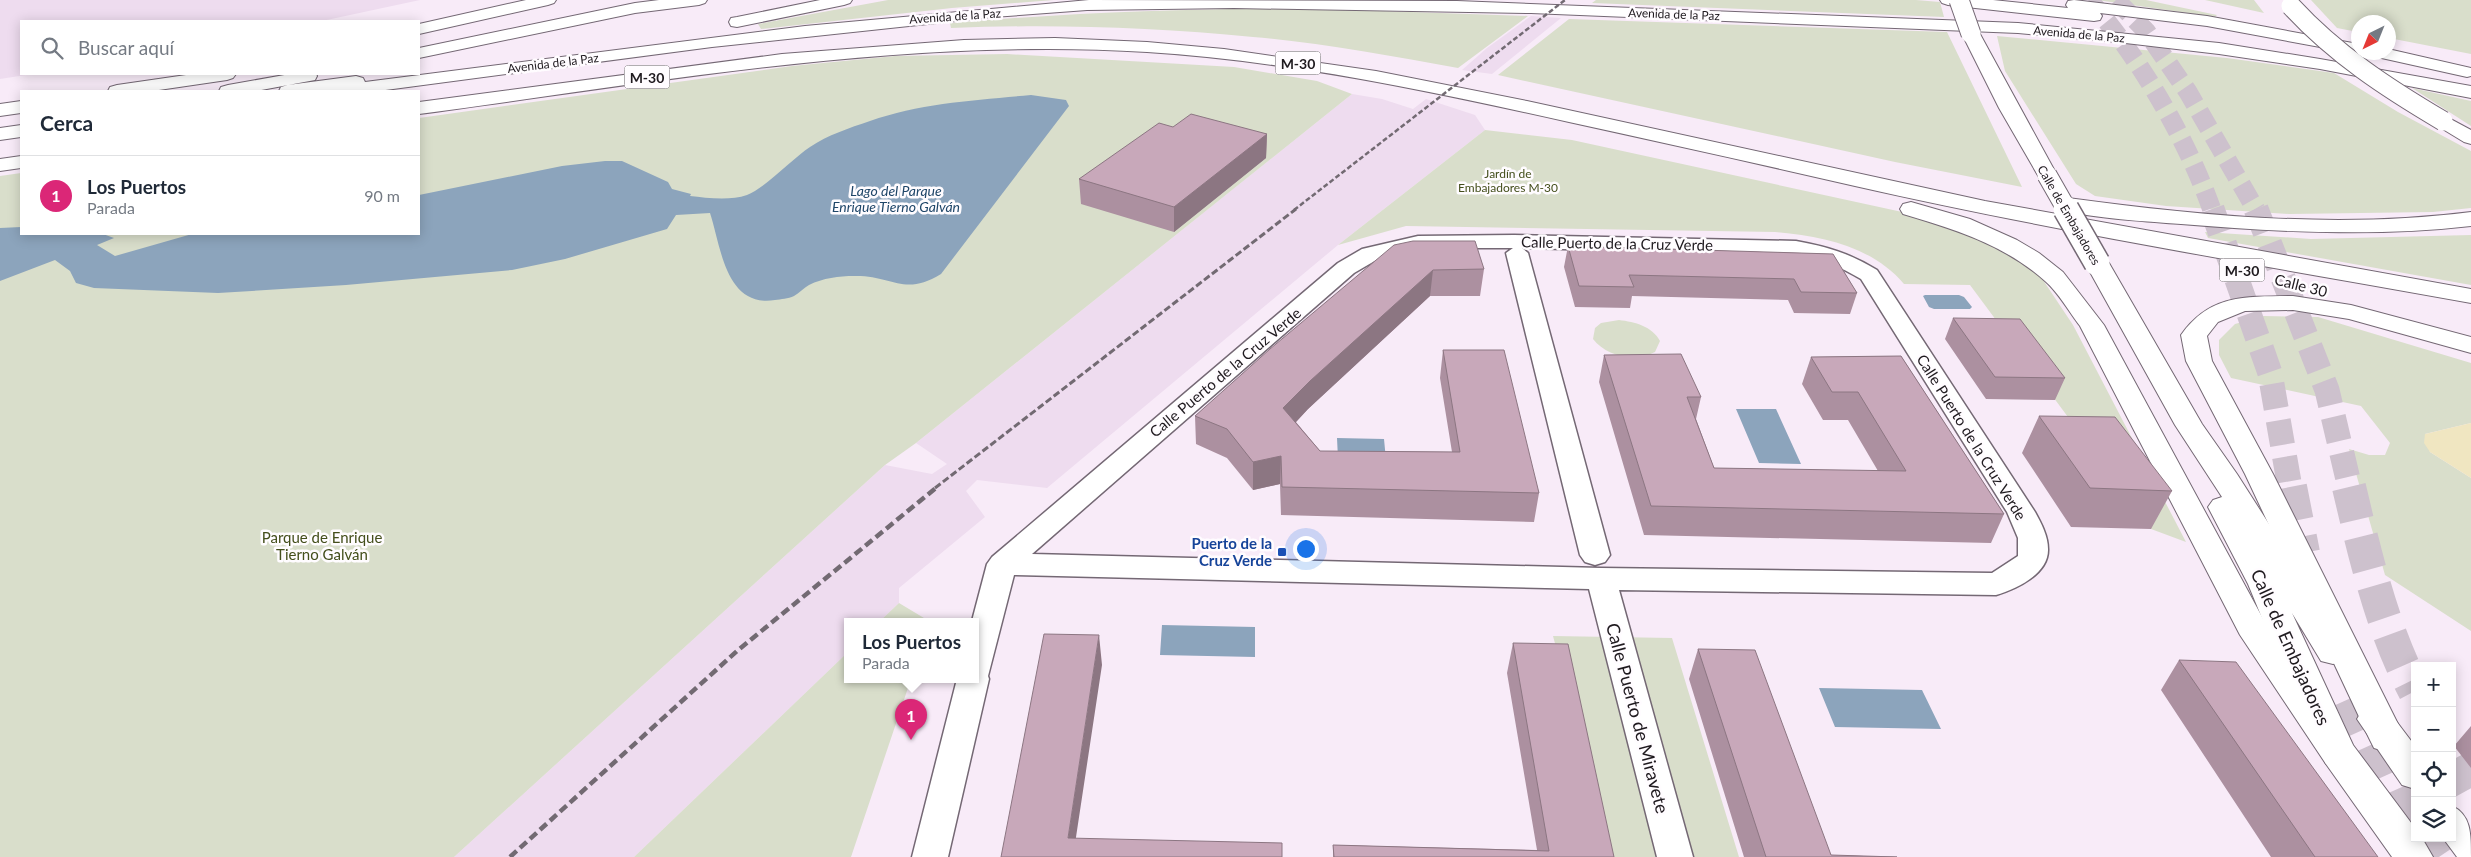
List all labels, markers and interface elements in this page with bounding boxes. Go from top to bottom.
street label: Avenida de la Paz [909,5,1002,27]
street label: Avenida de la Paz [1628,5,1721,23]
north arrow [2351,15,2396,60]
search box [20,20,420,75]
street label: Avenida de la Paz [2033,23,2126,46]
icon: search [38,34,66,62]
text: Buscar aquí [78,36,174,59]
street label: Avenida de la Paz [507,50,600,76]
road number: M-30 [1276,52,1320,74]
road number: M-30 [624,66,670,88]
text: Cerca [40,110,93,135]
street label: Calle de Embajadores [2034,163,2104,267]
park label: Jardín de Embajadores M-30 [1458,166,1558,195]
text: Los Puertos [87,175,186,198]
water label: Lago del Parque Enrique Tierno Galván [832,182,960,215]
text: 1 [51,186,61,205]
text: 90 m [364,186,400,205]
text: Parada [87,198,135,217]
street label: Calle Puerto de la Cruz Verde [1521,232,1713,254]
road number: M-30 [2220,258,2264,282]
street label: Calle 30 [2273,270,2330,300]
street label: Calle Puerto de la Cruz Verde [1146,303,1304,441]
street label: Calle Puerto de la Cruz Verde [1913,351,2031,523]
park label: Parque de Enrique Tierno Galván [262,528,382,563]
place label: Puerto de la Cruz Verde [1191,534,1272,569]
your location [1293,536,1319,562]
marker: Puerto de la Cruz Verde [1276,546,1288,558]
street label: Calle de Embajadores [2247,565,2335,729]
popup [844,618,979,683]
street label: Calle Puerto de Miravete [1602,620,1674,816]
text: Los Puertos [862,630,961,653]
text: Parada [862,653,910,672]
map controls [2411,662,2456,842]
button: + [2411,662,2456,707]
pin: 1 [895,699,927,740]
button: − [2411,707,2456,752]
button: locate [2411,752,2456,797]
button: layers [2411,797,2456,842]

